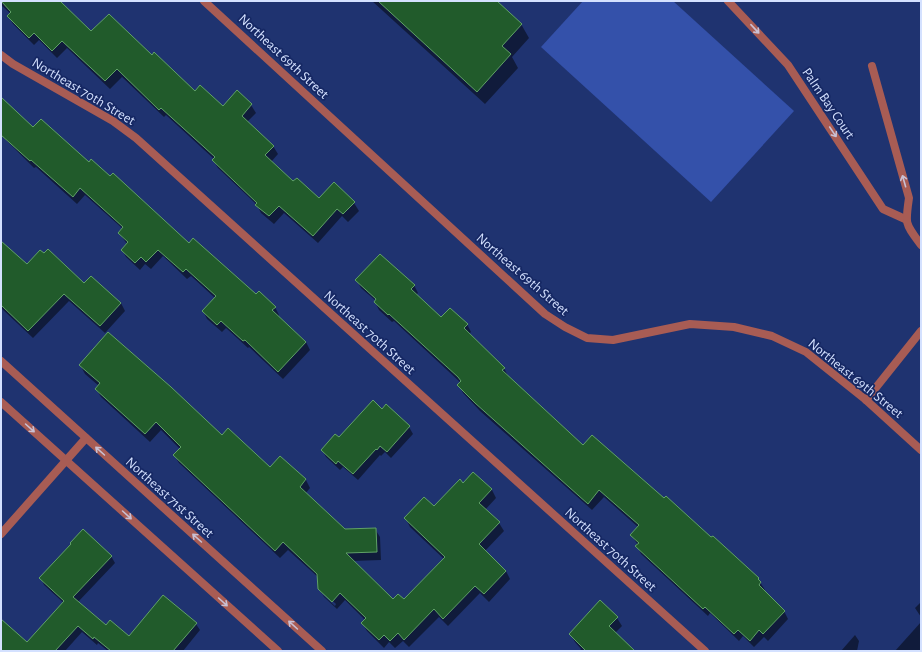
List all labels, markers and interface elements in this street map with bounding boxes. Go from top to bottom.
street label: Northeast 69th Street [236,12,331,102]
one-way arrow [750,24,759,34]
street label: Northeast 70th Street [30,56,138,128]
street label: Palm Bay Court [799,66,857,142]
one-way arrow [829,127,837,138]
one-way arrow [900,175,907,188]
street label: Northeast 69th Street [473,231,572,319]
street label: Northeast 70th Street [321,288,418,378]
street label: Northeast 69th Street [805,336,906,421]
one-way arrow [25,423,35,433]
one-way arrow [95,446,105,456]
street label: Northeast 71st Street [123,455,216,541]
street label: Northeast 70th Street [562,505,659,595]
one-way arrow [121,510,131,519]
one-way arrow [192,534,202,543]
one-way arrow [218,597,228,607]
one-way arrow [288,620,298,630]

